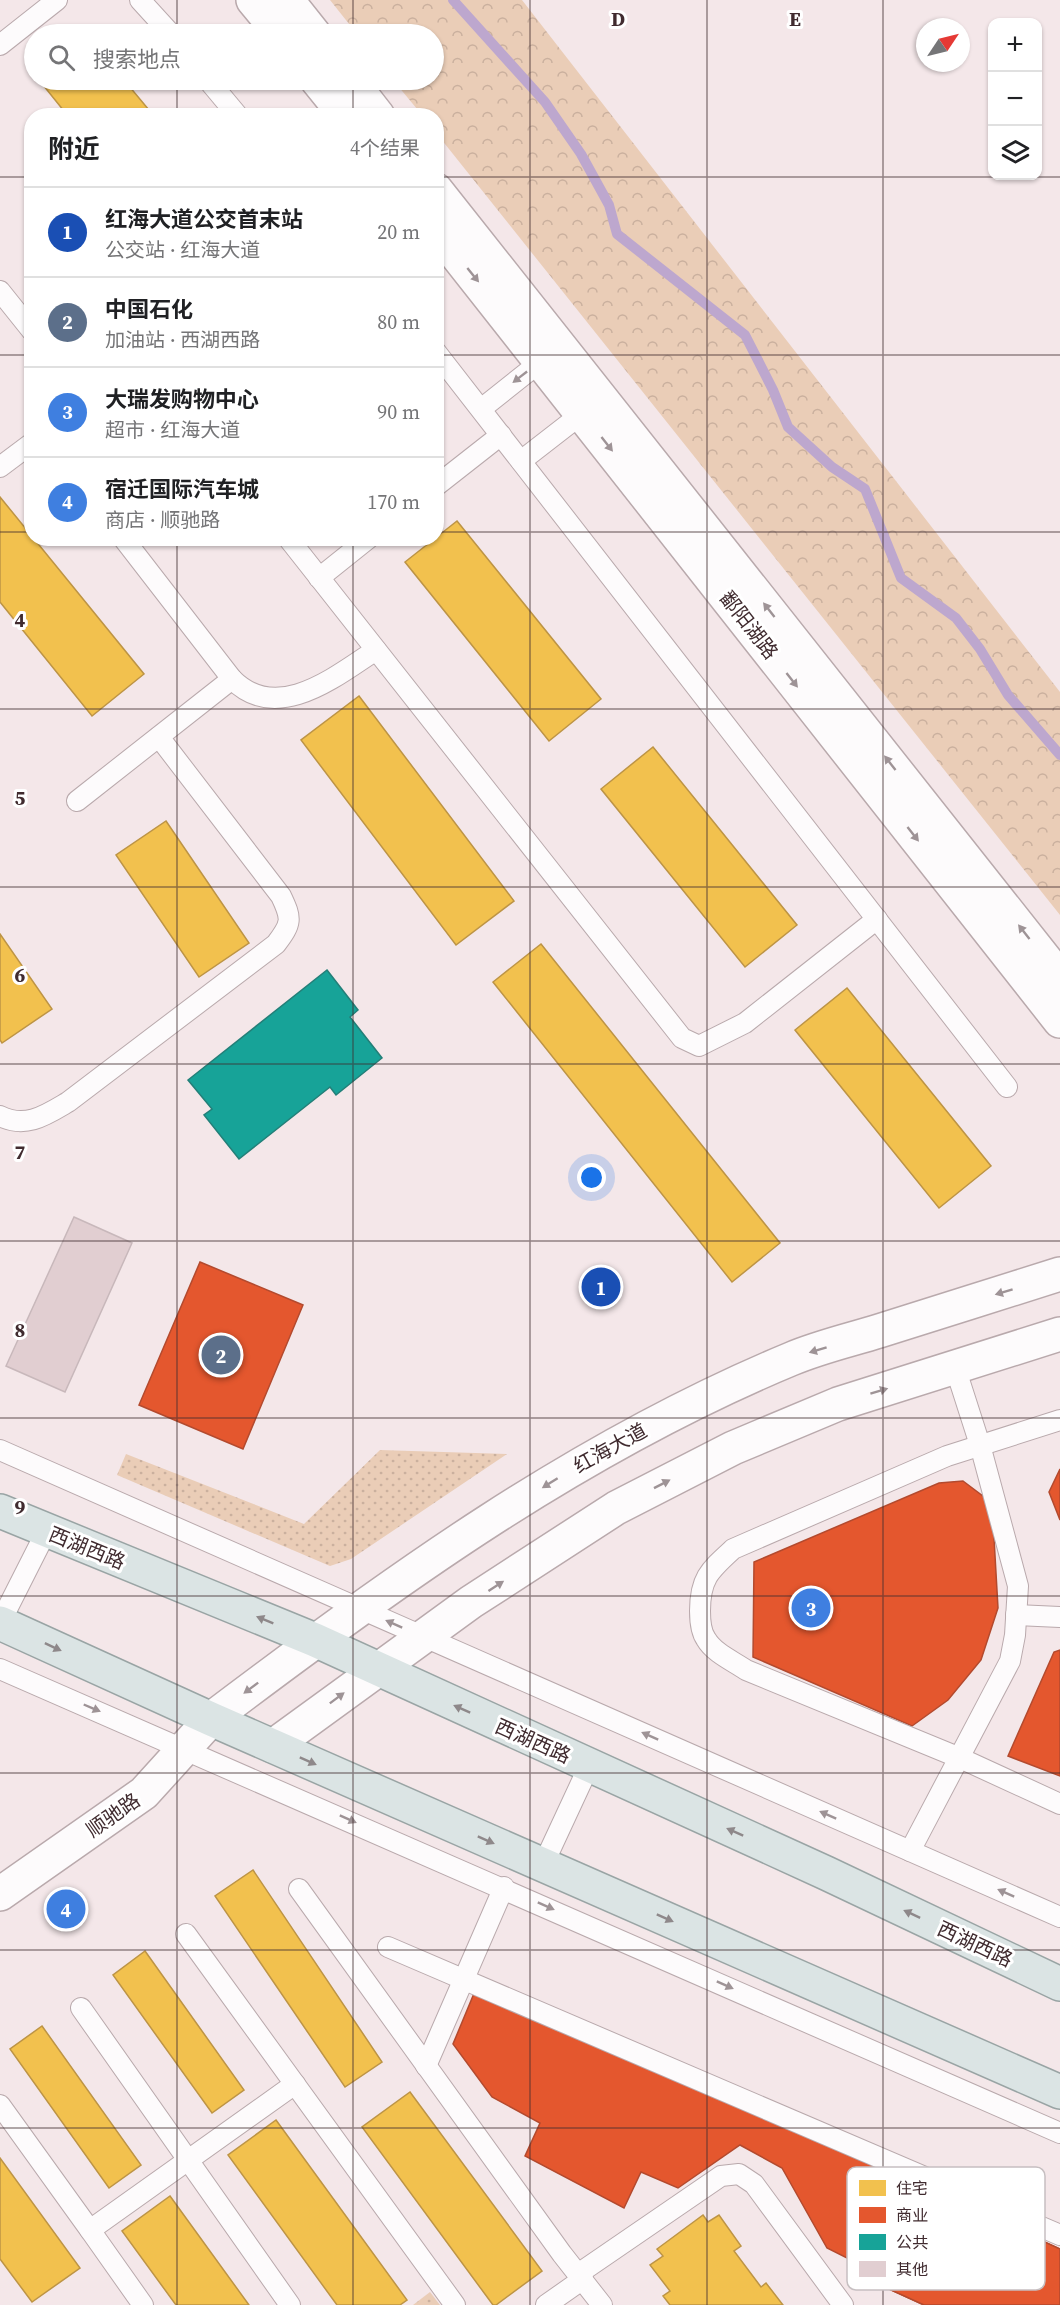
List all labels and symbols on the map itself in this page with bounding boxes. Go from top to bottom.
text: D [611,5,625,33]
text: E [789,5,801,33]
north arrow [916,18,970,72]
one-way arrow [466,267,479,282]
one-way arrow [513,371,528,383]
one-way arrow [601,437,613,452]
street label: 鄱阳湖路 [713,585,785,665]
one-way arrow [762,602,775,618]
text: 4 [15,606,26,634]
one-way arrow [786,673,798,688]
one-way arrow [883,755,896,771]
text: 5 [15,784,26,812]
one-way arrow [906,826,918,841]
one-way arrow [1018,925,1030,940]
text: 6 [15,961,26,989]
text: 7 [15,1138,26,1166]
your location [577,1163,606,1192]
pin: 1 [582,1264,620,1310]
one-way arrow [995,1288,1013,1297]
text: 8 [15,1316,25,1344]
pin: 2 [202,1332,240,1378]
one-way arrow [809,1346,827,1355]
one-way arrow [870,1386,888,1395]
street label: 红海大道 [568,1416,652,1480]
one-way arrow [542,1477,558,1488]
one-way arrow [654,1479,671,1489]
text: 9 [15,1493,26,1521]
street label: 西湖西路 [45,1520,129,1576]
one-way arrow [488,1581,504,1592]
pin: 3 [792,1586,830,1630]
one-way arrow [256,1615,274,1624]
one-way arrow [386,1619,403,1628]
one-way arrow [45,1642,63,1652]
one-way arrow [243,1682,259,1695]
one-way arrow [328,1692,344,1704]
one-way arrow [84,1703,102,1713]
one-way arrow [453,1704,470,1713]
street label: 西湖西路 [491,1712,575,1770]
one-way arrow [640,1731,658,1741]
one-way arrow [299,1756,317,1766]
street label: 顺驰路 [80,1786,146,1844]
one-way arrow [819,1809,837,1819]
one-way arrow [340,1814,358,1824]
one-way arrow [727,1828,744,1837]
one-way arrow [478,1835,496,1845]
pin: 4 [46,1886,86,1932]
one-way arrow [997,1888,1015,1898]
one-way arrow [538,1901,555,1910]
one-way arrow [904,1910,921,1919]
one-way arrow [656,1914,673,1923]
street label: 西湖西路 [933,1914,1017,1974]
one-way arrow [716,1980,733,1989]
legend [847,2167,1045,2290]
text: 住宅 [896,2177,928,2199]
text: 商业 [896,2204,928,2226]
text: 公共 [896,2231,928,2253]
text: 其他 [896,2258,928,2280]

